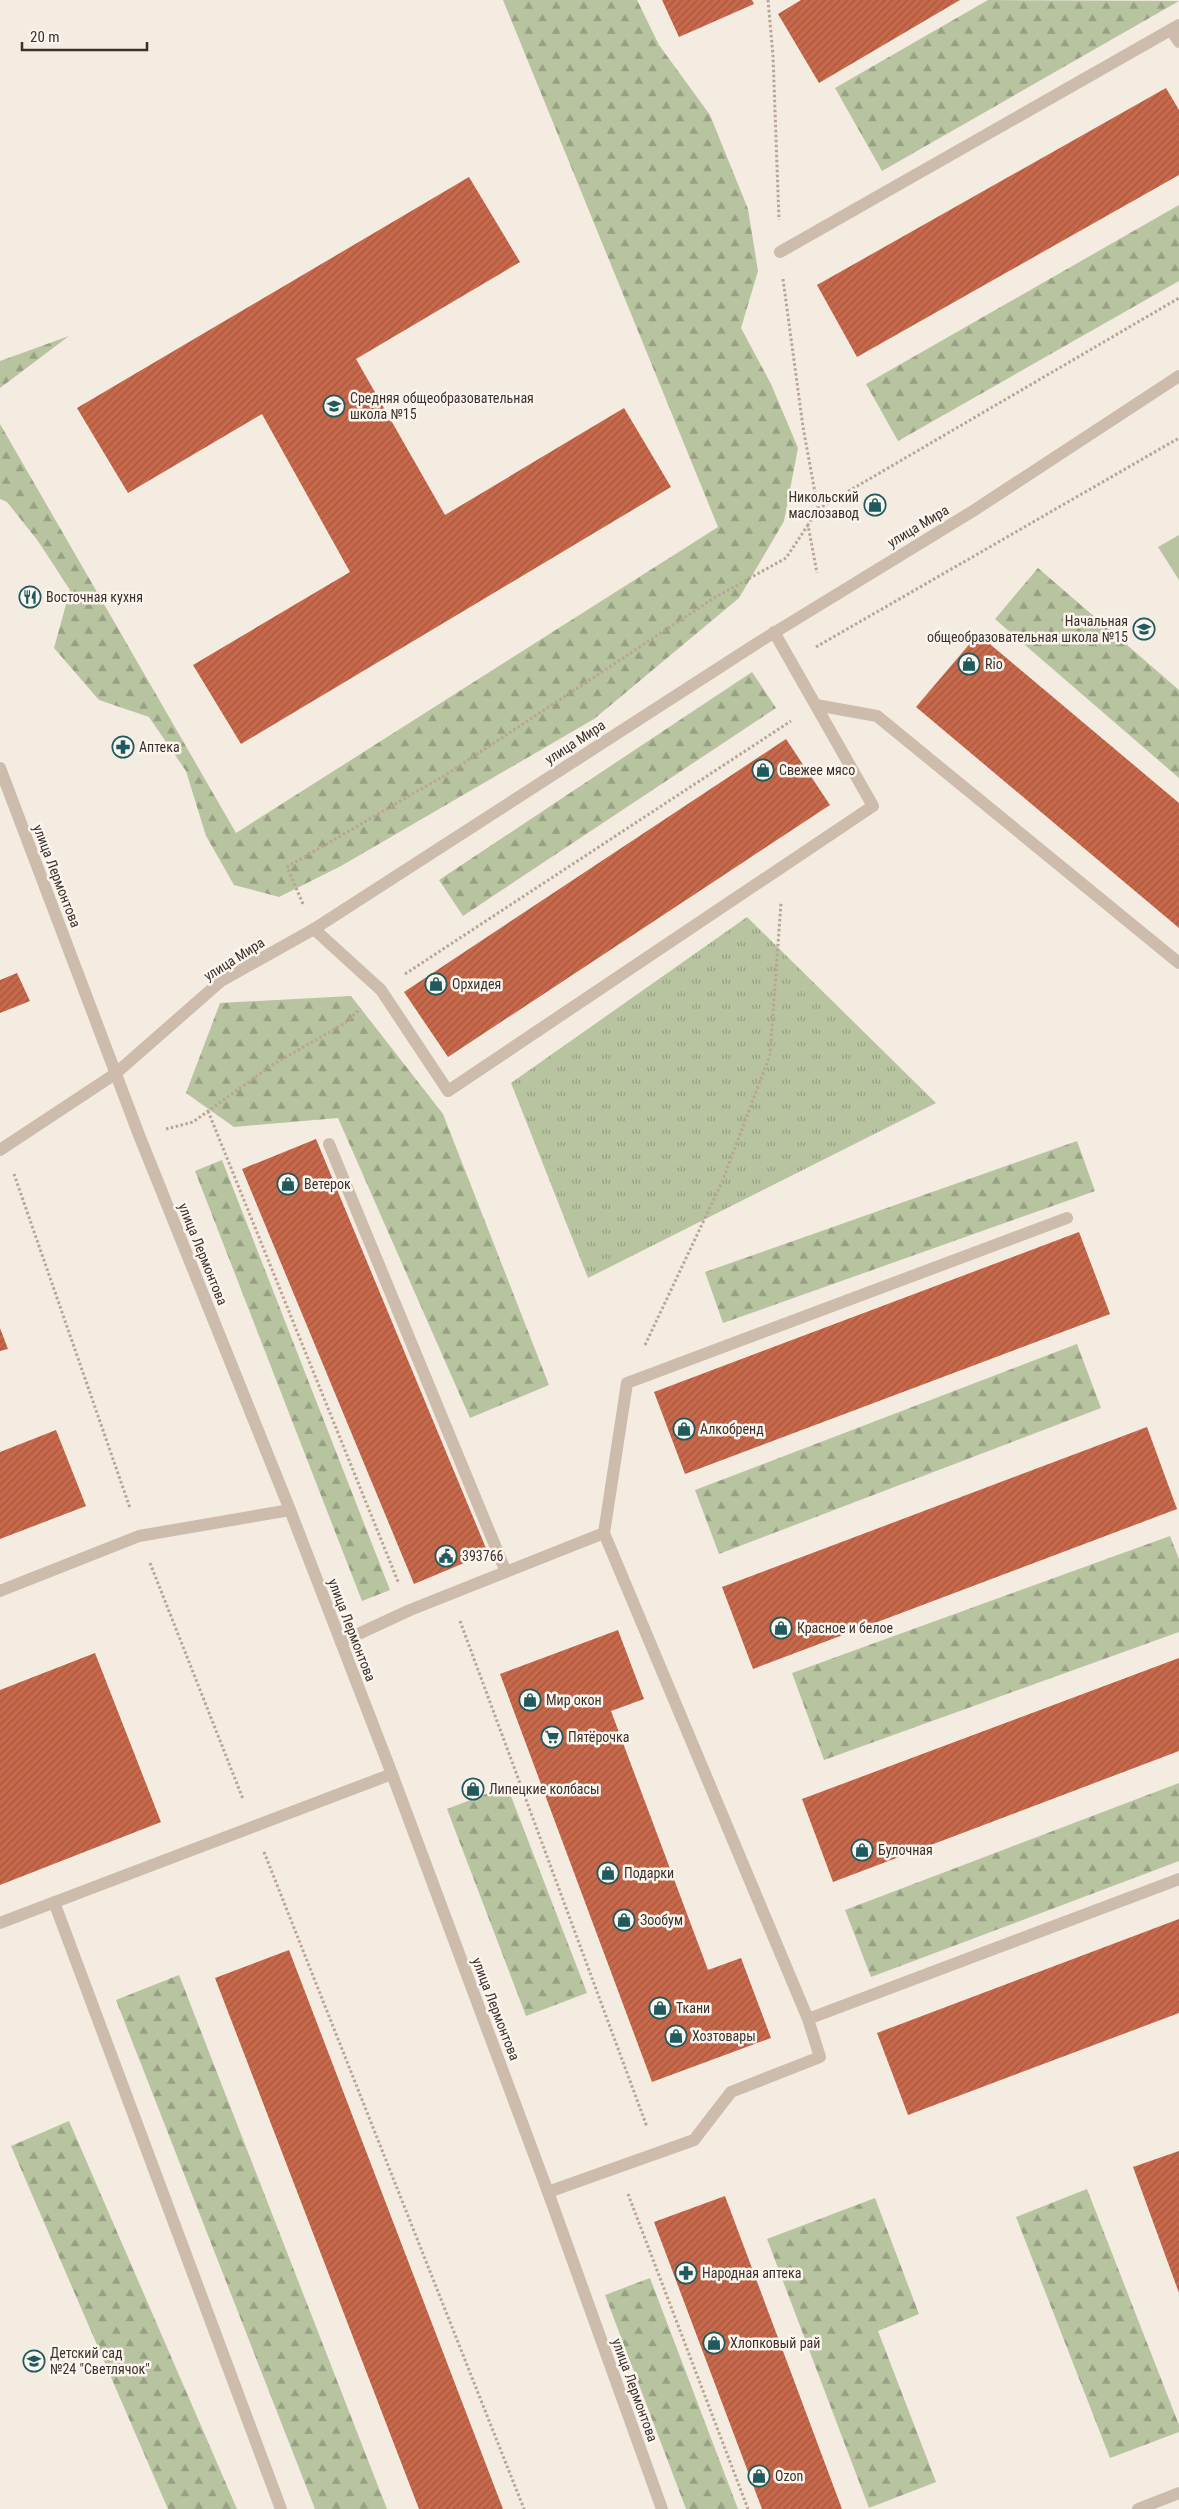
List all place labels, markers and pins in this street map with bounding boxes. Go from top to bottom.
place label: Средняя общеобразовательная школа №15 [350,390,534,422]
school or university icon: Средняя общеобразовательная школа №15 [322,394,346,418]
place label: Никольский маслозавод [788,489,859,521]
shop icon: Никольский маслозавод [863,493,887,517]
restaurant icon: Восточная кухня [18,585,42,609]
place label: Восточная кухня [46,589,143,605]
place label: Начальная общеобразовательная школа №15 [927,613,1128,645]
school or university icon: Начальная общеобразовательная школа №15 [1132,617,1156,641]
shop icon: Rio [957,652,981,676]
place label: Rio [985,656,1003,672]
pharmacy icon: Аптека [111,735,135,759]
place label: Аптека [139,739,180,755]
shop icon: Свежее мясо [751,758,775,782]
place label: Свежее мясо [779,762,855,778]
shop icon: Орхидея [424,972,448,996]
place label: Орхидея [452,976,501,992]
shop icon: Ветерок [276,1172,300,1196]
place label: Ветерок [304,1176,351,1192]
shop icon: Алкобренд [672,1417,696,1441]
place label: Алкобренд [700,1421,764,1437]
public building icon: 393766 [434,1544,458,1568]
place label: 393766 [462,1548,504,1564]
shop icon: Красное и белое [769,1616,793,1640]
place label: Красное и белое [797,1620,894,1636]
shop icon: Мир окон [518,1688,542,1712]
place label: Мир окон [546,1692,602,1708]
supermarket icon: Пятёрочка [540,1725,564,1749]
place label: Пятёрочка [568,1729,630,1745]
shop icon: Липецкие колбасы [461,1777,485,1801]
place label: Липецкие колбасы [489,1781,600,1797]
shop icon: Булочная [850,1838,874,1862]
place label: Булочная [878,1842,933,1858]
shop icon: Подарки [596,1861,620,1885]
place label: Подарки [624,1865,674,1881]
shop icon: Зообум [612,1908,636,1932]
place label: Зообум [640,1912,683,1928]
shop icon: Ткани [648,1996,672,2020]
place label: Ткани [676,2000,710,2016]
shop icon: Хозтовары [664,2024,688,2048]
place label: Хозтовары [692,2028,756,2044]
pharmacy icon: Народная аптека [674,2261,698,2285]
place label: Народная аптека [702,2265,801,2281]
shop icon: Хлопковый рай [702,2331,726,2355]
place label: Хлопковый рай [730,2335,820,2351]
place label: Детский сад №24 "Светлячок" [50,2345,150,2377]
school or university icon: Детский сад №24 "Светлячок" [22,2349,46,2373]
shop icon: Ozon [747,2464,771,2488]
place label: Ozon [775,2468,803,2484]

